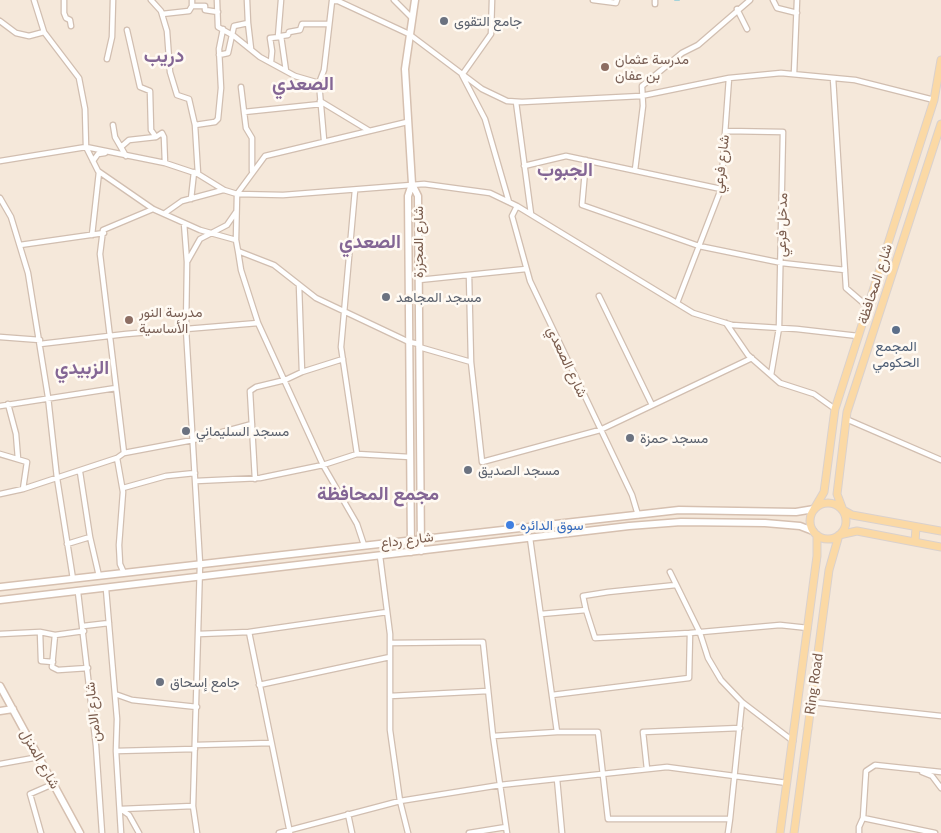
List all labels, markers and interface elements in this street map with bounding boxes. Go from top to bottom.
place label: جامع التقوى [454,13,522,29]
marker: جامع التقوى [438,15,450,27]
district label: دريب [144,45,184,67]
place label: مدرسة عثمان بن عفان [615,51,689,84]
marker: مدرسة عثمان بن عفان [599,61,611,73]
district label: الصعدي [272,73,334,95]
street label: شارع فرعي [709,134,733,194]
district label: الجبوب [537,159,593,181]
street label: مدخل فرعي [773,193,791,257]
street label: شارع المجزرة [410,206,426,278]
district label: الصعدي [339,231,401,253]
street label: شارع المحافظة [854,242,896,326]
place label: مسجد المجاهد [396,289,482,305]
marker: مسجد المجاهد [380,291,392,303]
place label: مدرسة النور الأساسية [139,304,203,336]
marker: مدرسة النور الأساسية [123,314,135,326]
street label: شارع الصعدي [543,324,591,400]
marker: المجمع الحكومي [890,324,902,336]
place label: المجمع الحكومي [872,338,920,371]
district label: الزبيدي [55,357,109,379]
place label: مسجد السليماني [196,423,289,439]
marker: مسجد السليماني [180,425,192,437]
place label: مسجد حمزة [640,430,708,446]
marker: مسجد حمزة [624,432,636,444]
place label: مسجد الصديق [478,462,560,478]
marker: مسجد الصديق [462,464,474,476]
district label: مجمع المحافظة [317,483,439,505]
place label: سوق الدائره [520,517,584,533]
marker: سوق الدائره [504,519,516,531]
street label: شارع رداع [379,528,435,552]
street label: Ring Road [801,652,827,716]
place label: جامع إسحاق [170,674,240,690]
marker: جامع إسحاق [154,676,166,688]
street label: شارع الامن [81,681,105,743]
street label: شارع المنزل [17,726,63,792]

